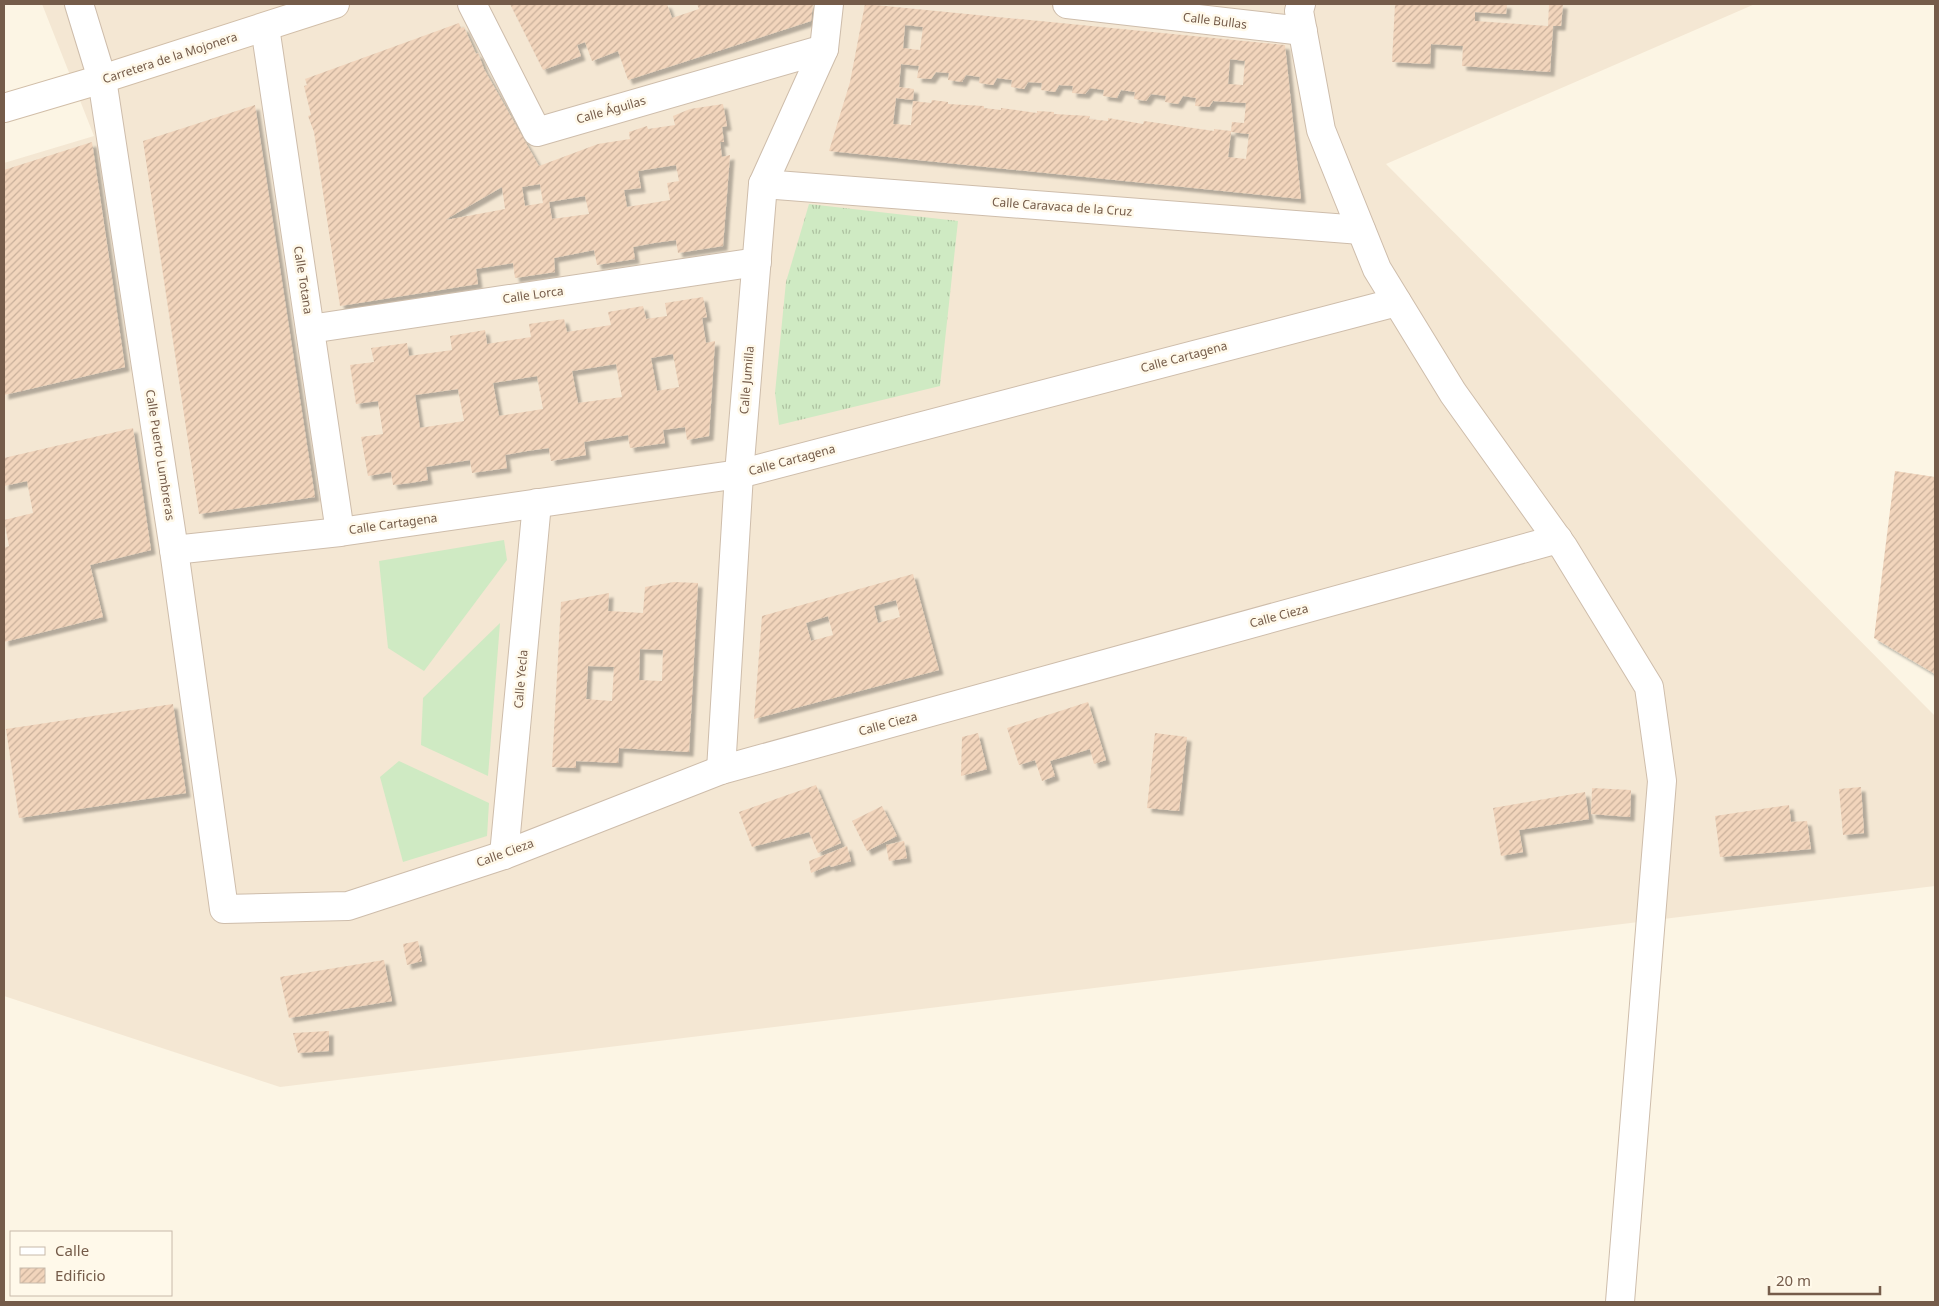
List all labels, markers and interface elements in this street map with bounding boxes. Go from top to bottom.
street label: Calle Bullas [1182,8,1248,33]
street label: Carretera de la Mojonera [100,28,239,87]
street label: Calle Águilas [574,91,648,128]
street label: Calle Caravaca de la Cruz [991,193,1133,220]
street label: Calle Totana [290,245,317,315]
street label: Calle Lorca [501,282,564,307]
street label: Calle Cartagena [1139,337,1229,376]
street label: Calle Jumilla [735,345,758,415]
street label: Calle Puerto Lumbreras [142,388,179,522]
street label: Calle Cartagena [747,440,837,479]
street label: Calle Cartagena [348,509,438,538]
street label: Calle Cieza [1248,600,1310,632]
street label: Calle Yecla [509,649,532,709]
street label: Calle Cieza [857,708,919,740]
street label: Calle Cieza [474,834,536,871]
legend [10,1231,172,1296]
text: Calle [55,1240,89,1260]
scale bar [1769,1264,1880,1296]
text: Edificio [55,1265,106,1285]
text: 20 m [1776,1270,1811,1290]

